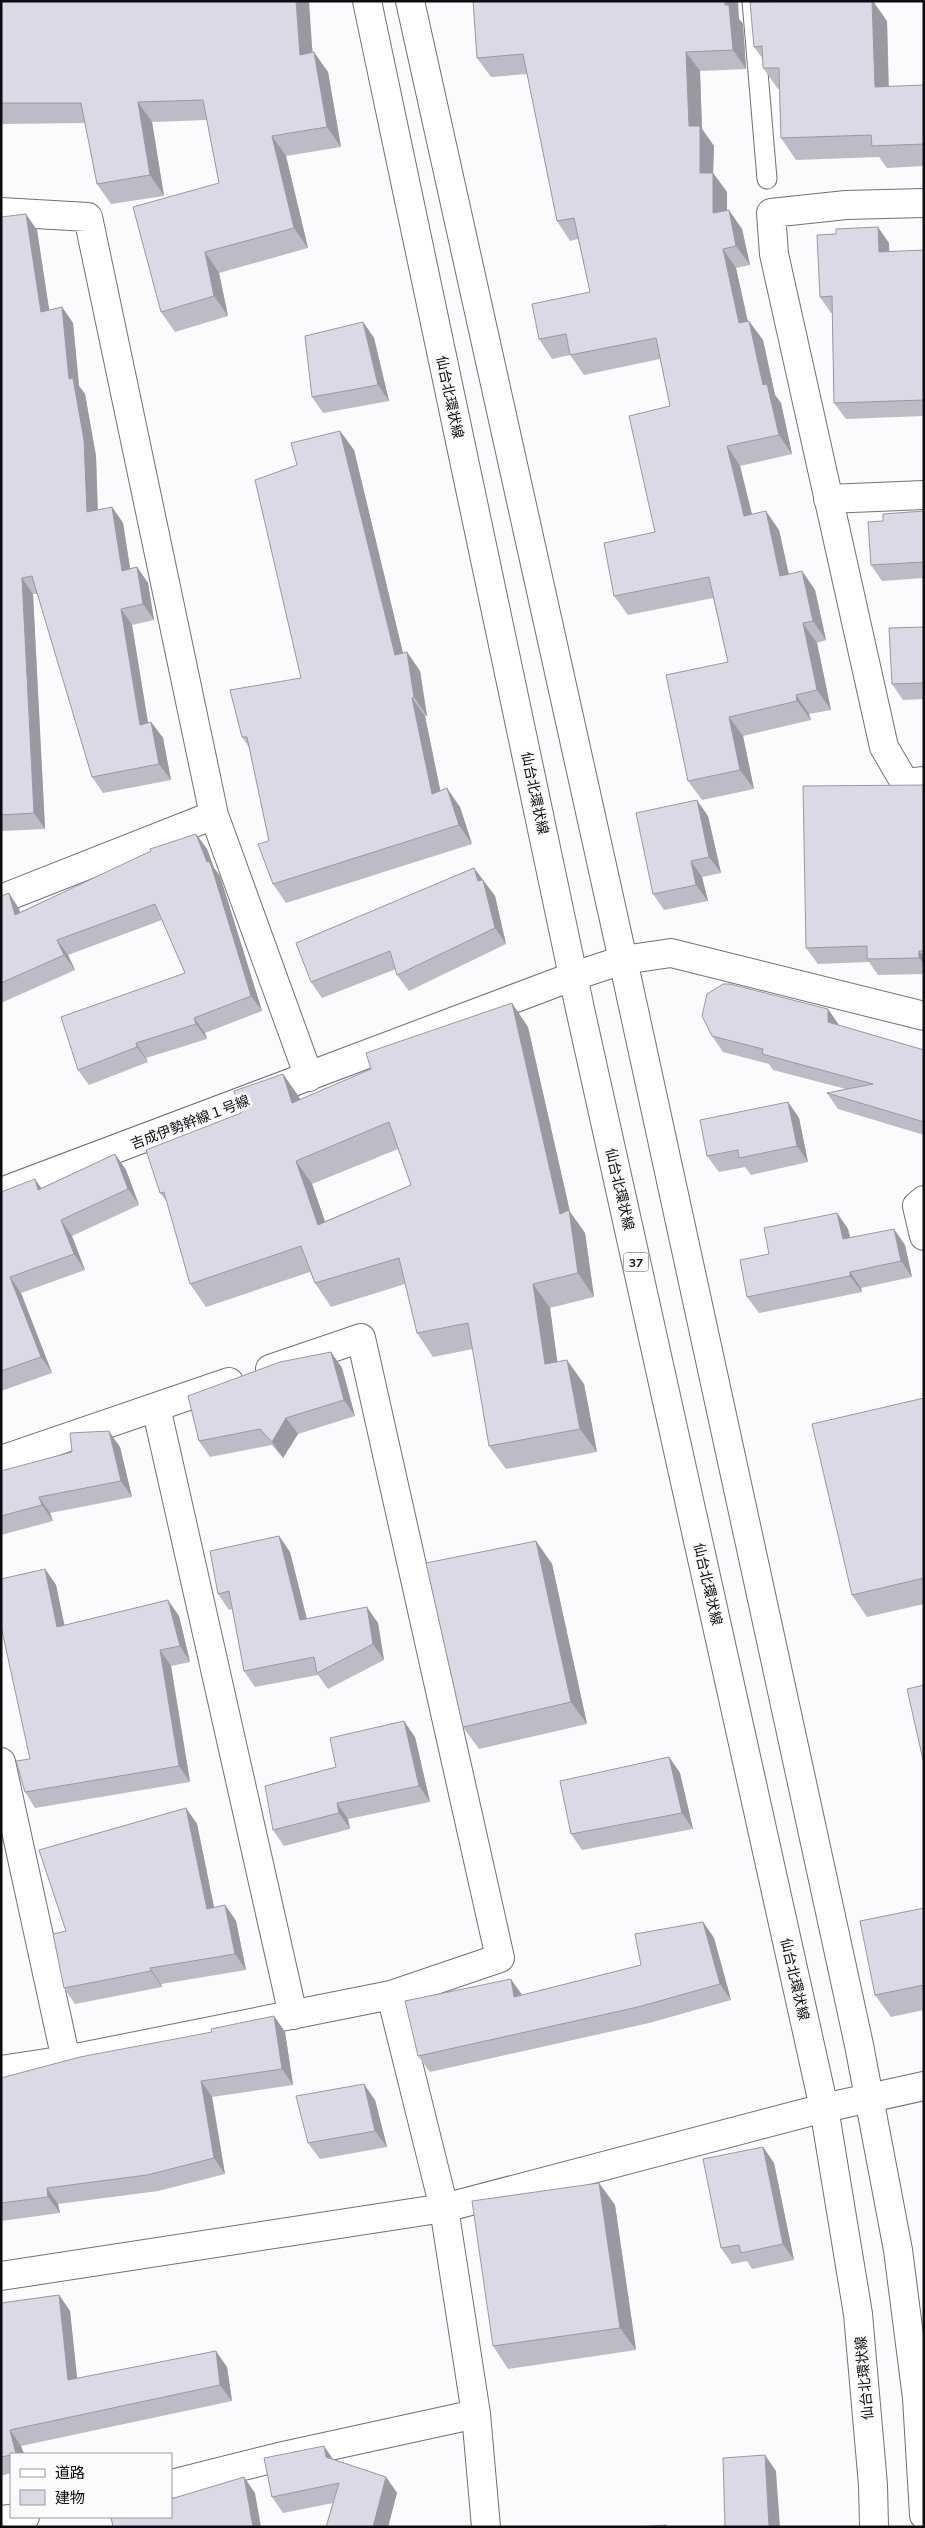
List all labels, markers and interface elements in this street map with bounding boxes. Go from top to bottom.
street label: 仙台北環状線 [432,354,468,440]
street label: 仙台北環状線 [517,750,553,836]
street label: 吉成伊勢幹線１号線 [128,1091,252,1153]
street label: 仙台北環状線 [602,1146,638,1232]
road number: 37 [624,1252,648,1272]
street label: 仙台北環状線 [690,1541,726,1627]
street label: 仙台北環状線 [777,1936,813,2022]
street label: 仙台北環状線 [851,2335,877,2421]
legend [10,2453,172,2518]
text: 道路 [55,2463,85,2482]
text: 建物 [55,2488,85,2507]

